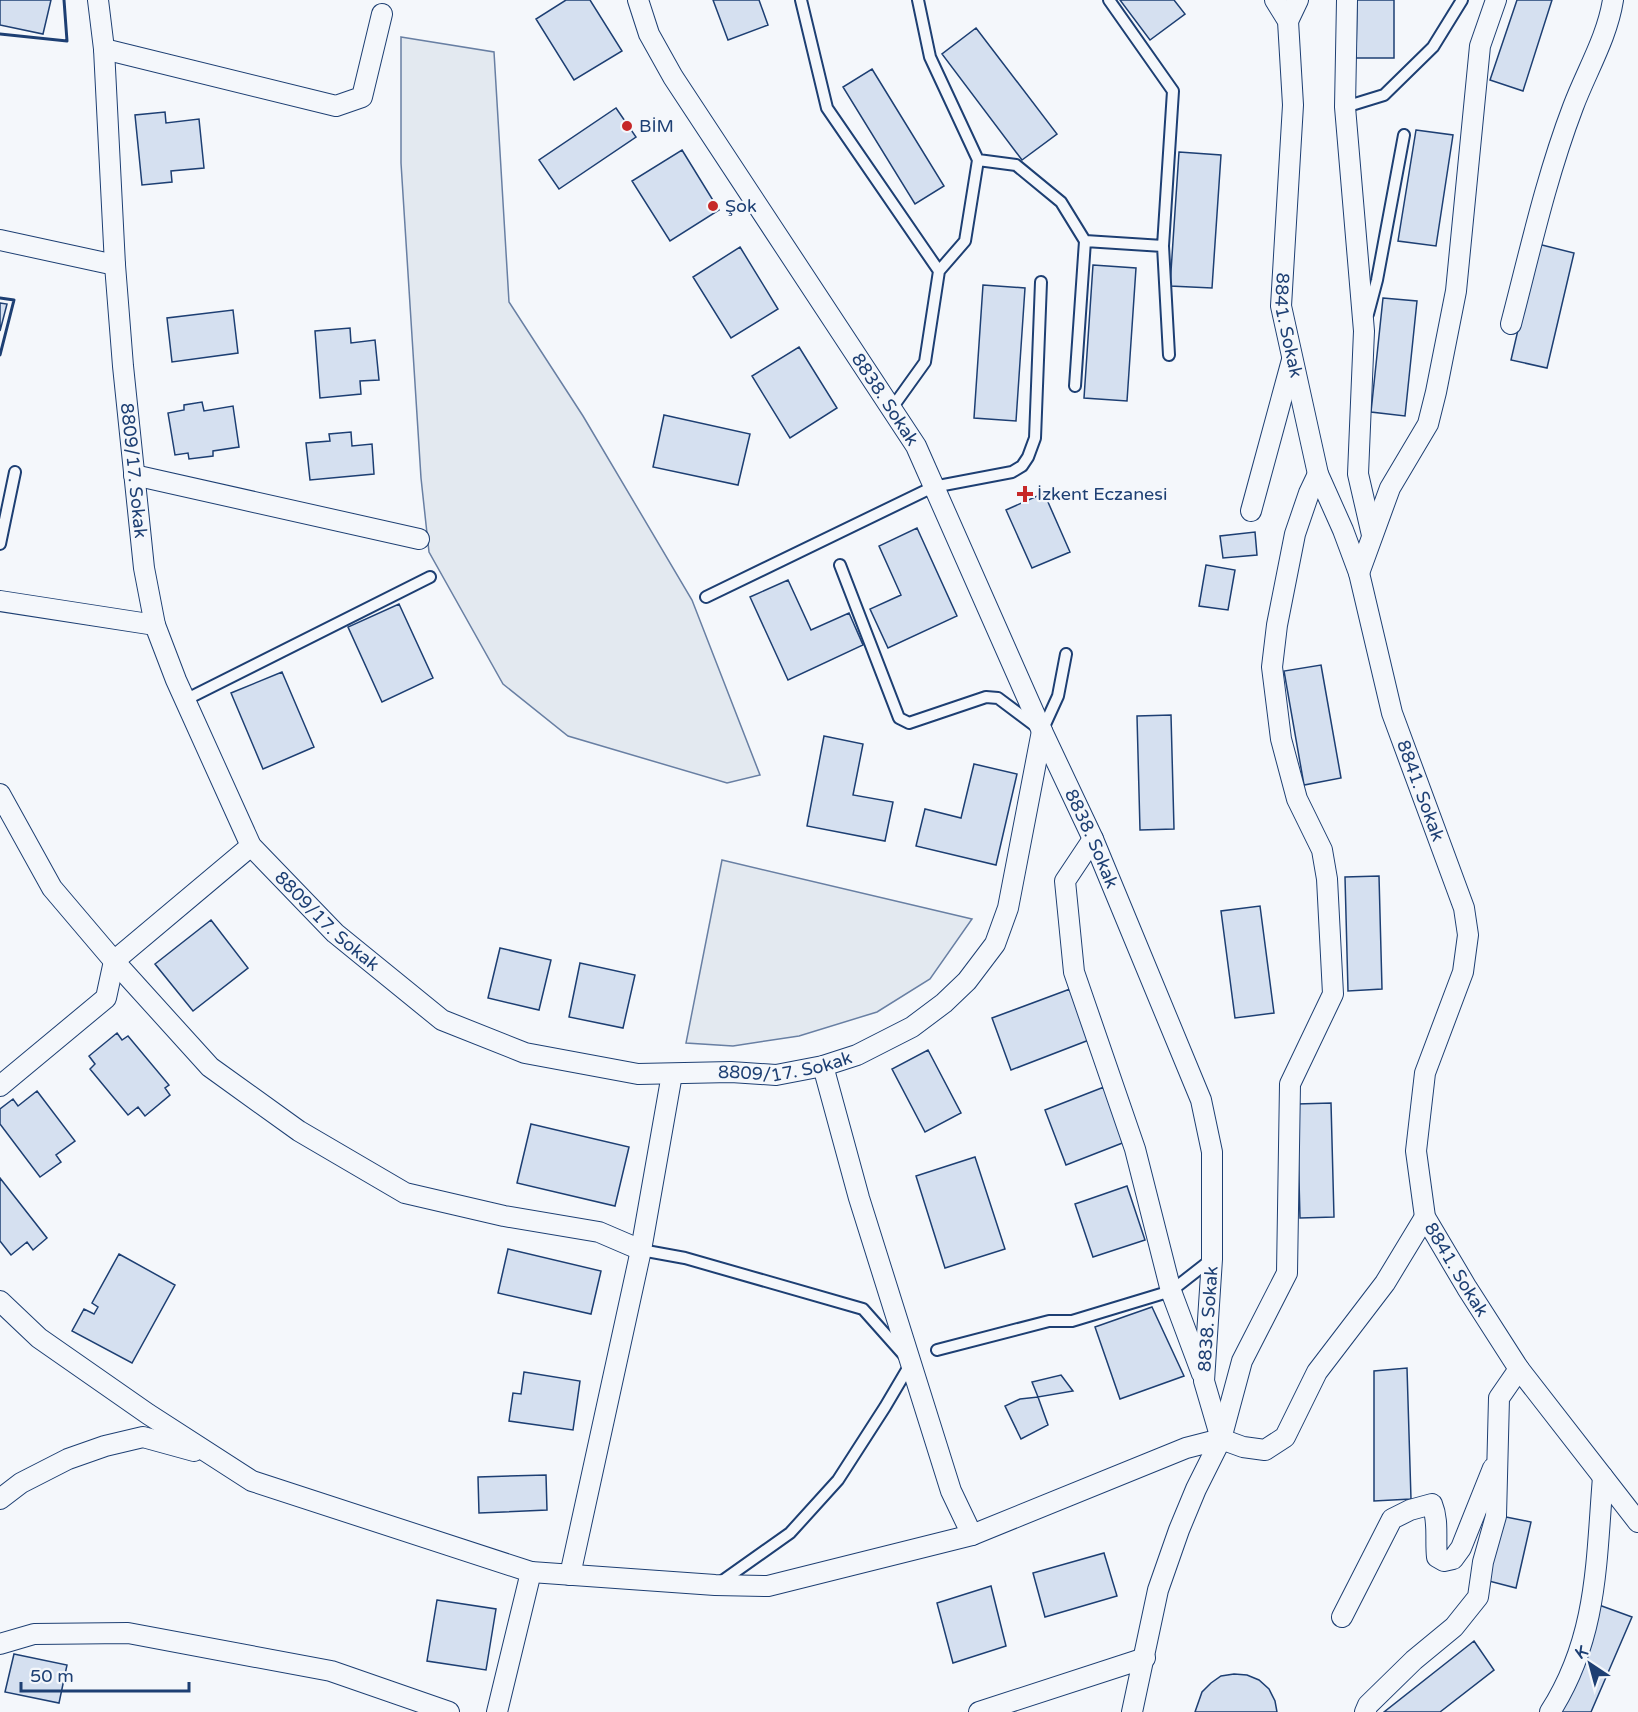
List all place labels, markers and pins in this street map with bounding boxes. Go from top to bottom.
place label: BİM [639,115,674,137]
marker: BİM [620,119,634,133]
place label: Şok [725,195,757,217]
marker: Şok [706,199,720,213]
place label: İzkent Eczanesi [1037,483,1167,505]
marker: İzkent Eczanesi [1018,487,1032,501]

